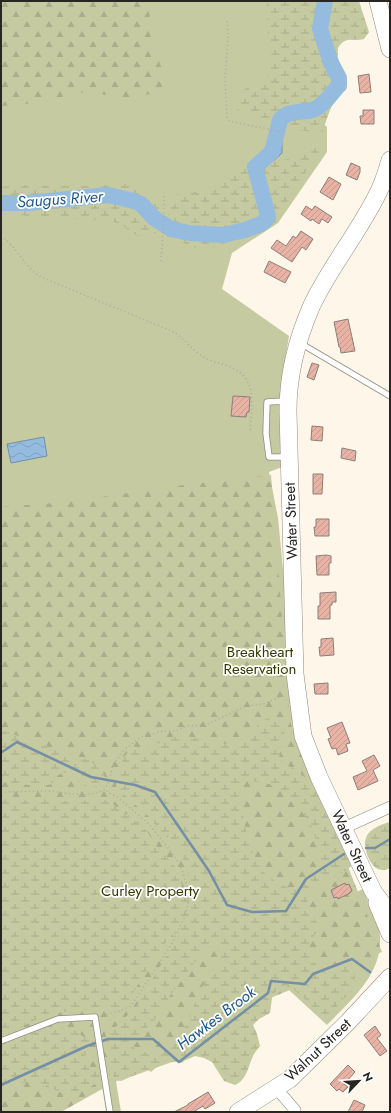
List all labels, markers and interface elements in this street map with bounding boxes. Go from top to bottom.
water label: Saugus River [16,184,105,213]
street label: Water Street [279,482,303,560]
park label: Breakheart Reservation [224,641,296,680]
street label: Water Street [326,806,378,886]
park label: Curley Property [101,880,199,902]
water label: Hawkes Brook [172,980,261,1055]
street label: Walnut Street [280,1013,356,1087]
north arrow [339,1061,379,1101]
text: N [359,1069,377,1084]

